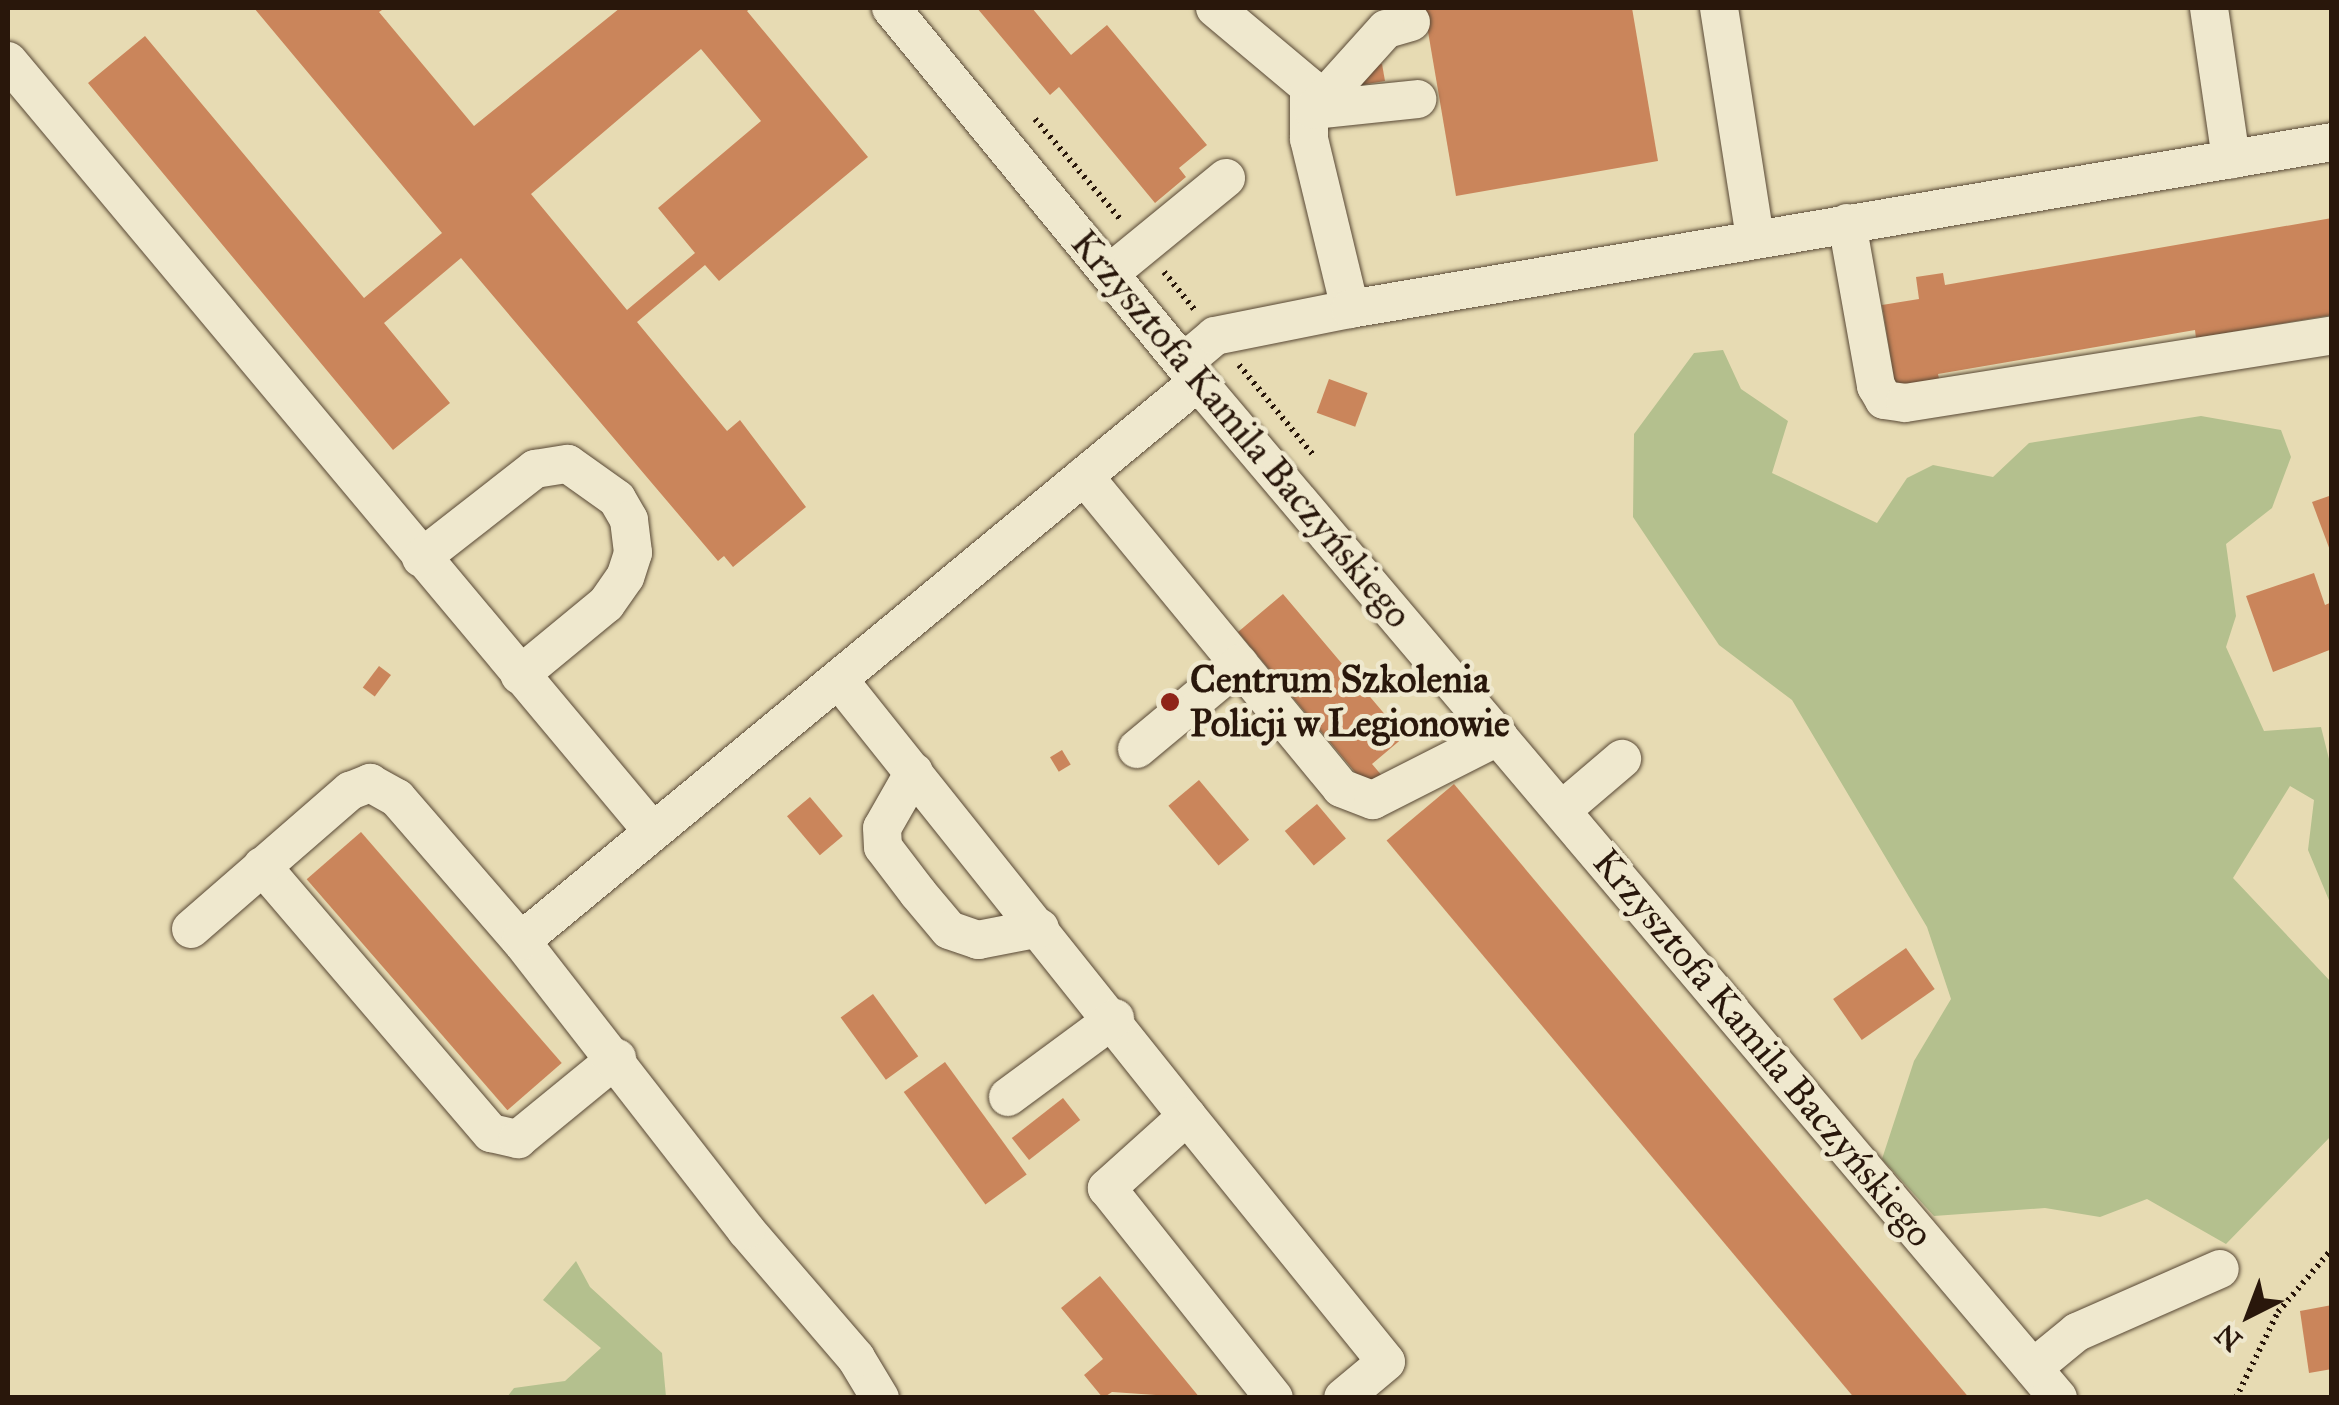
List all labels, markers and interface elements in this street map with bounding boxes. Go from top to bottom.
street label: Krzysztofa Kamila Baczyńskiego [1061,221,1421,637]
place label: Centrum Szkolenia Policji w Legionowie [1190,657,1510,746]
marker: Centrum Szkolenia Policji w Legionowie [1159,691,1181,713]
street label: Krzysztofa Kamila Baczyńskiego [1583,840,1943,1256]
north arrow [2199,1265,2299,1365]
text: N [2208,1317,2249,1359]

